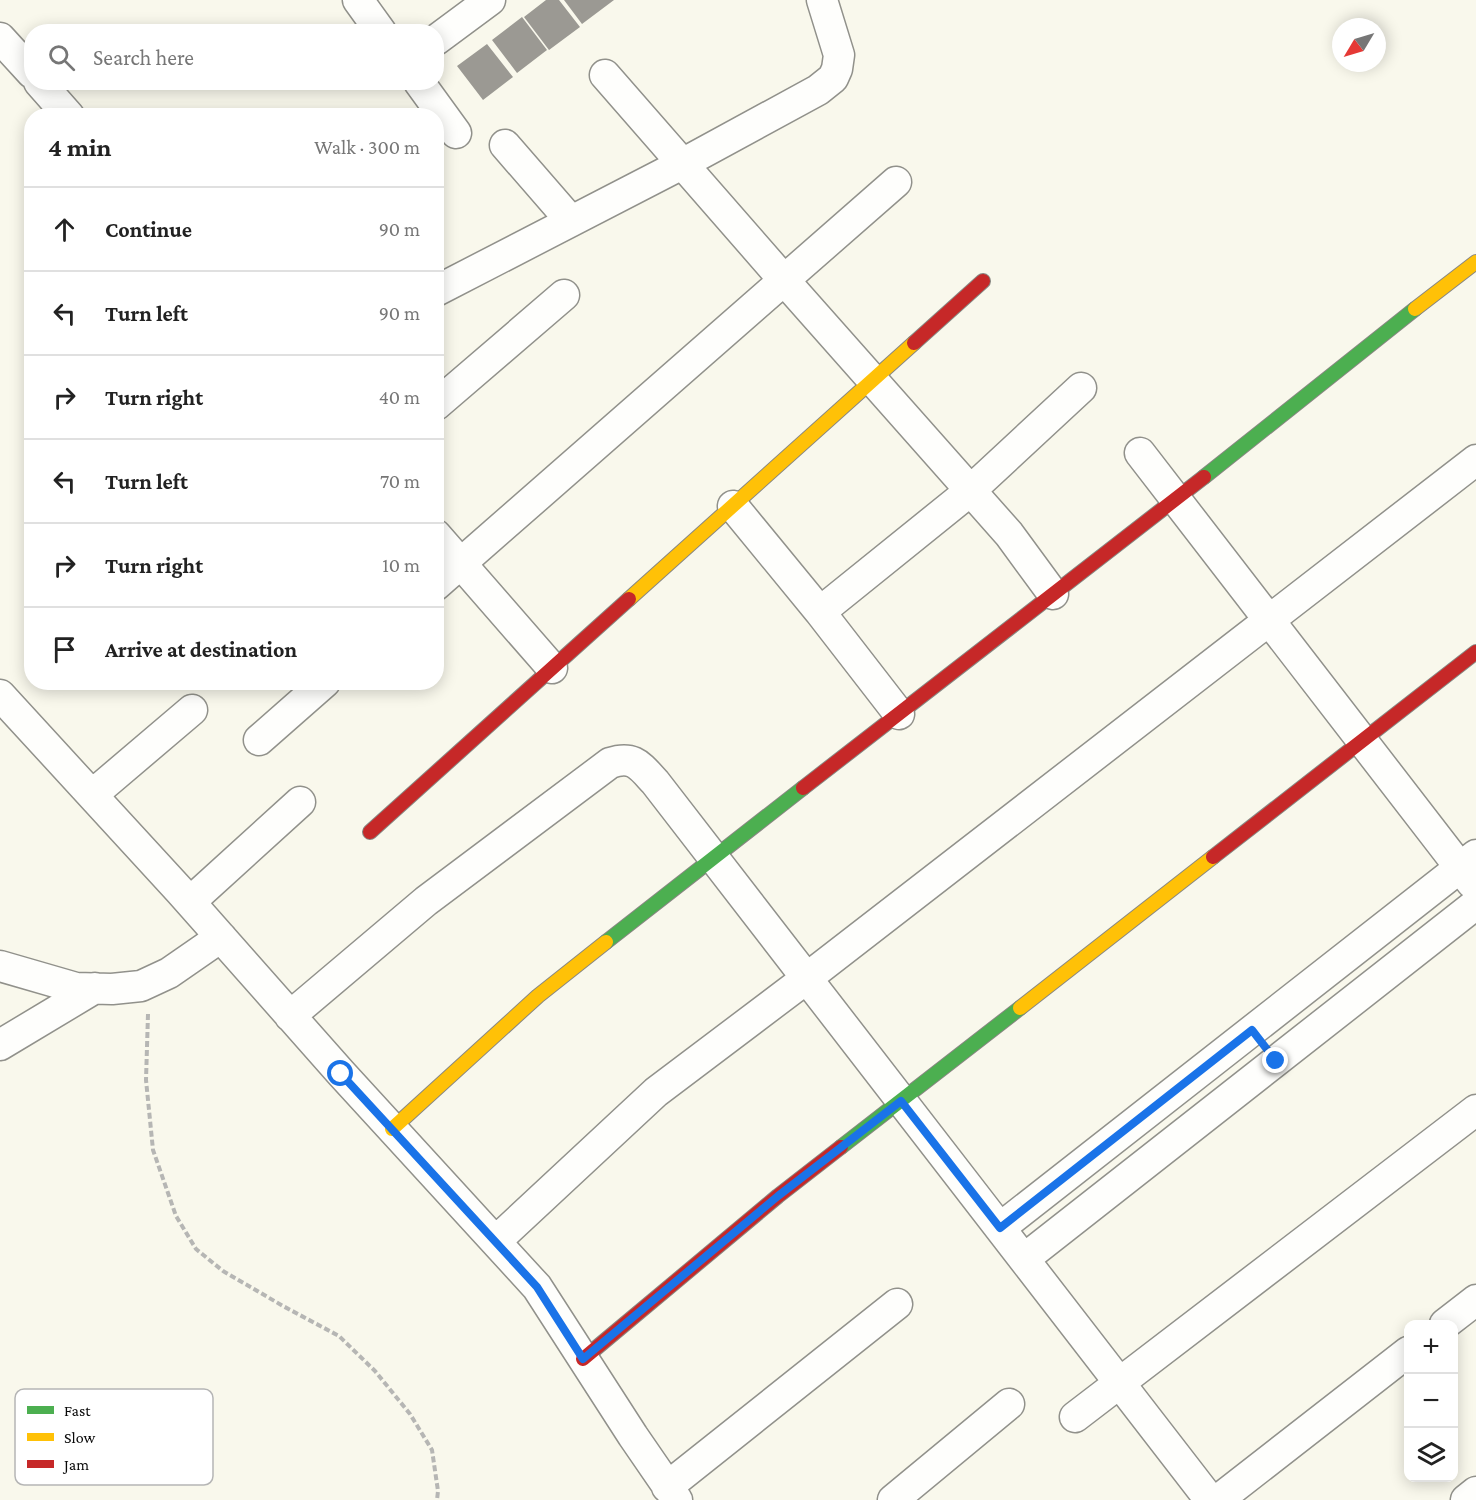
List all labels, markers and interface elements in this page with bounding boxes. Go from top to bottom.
north arrow [1332,18,1386,72]
search box [24,24,444,90]
icon: search [45,41,78,74]
text: Search here [93,45,194,70]
text: 4 min [48,133,112,162]
text: Walk · 300 m [314,136,420,158]
icon: ahead [48,213,81,246]
text: Continue [105,217,192,242]
text: 90 m [379,218,420,240]
icon: left [48,297,81,330]
text: Turn left [105,301,188,326]
text: 90 m [379,302,420,324]
icon: right [48,381,81,414]
text: Turn right [105,385,203,410]
text: 40 m [379,386,420,408]
icon: left [48,465,81,498]
text: Turn left [105,469,188,494]
text: 70 m [380,470,420,492]
icon: right [48,549,81,582]
text: Turn right [105,553,203,578]
text: 10 m [382,554,420,576]
icon: arrive [48,633,81,666]
text: Arrive at destination [105,637,297,662]
route end [1262,1047,1288,1073]
route start [327,1060,353,1086]
map controls [1404,1320,1458,1482]
button: + [1404,1320,1458,1374]
button: − [1404,1374,1458,1428]
legend [15,1389,213,1485]
text: Fast [64,1402,91,1419]
button: layers [1404,1428,1458,1482]
text: Slow [64,1429,96,1446]
text: Jam [62,1456,89,1474]

